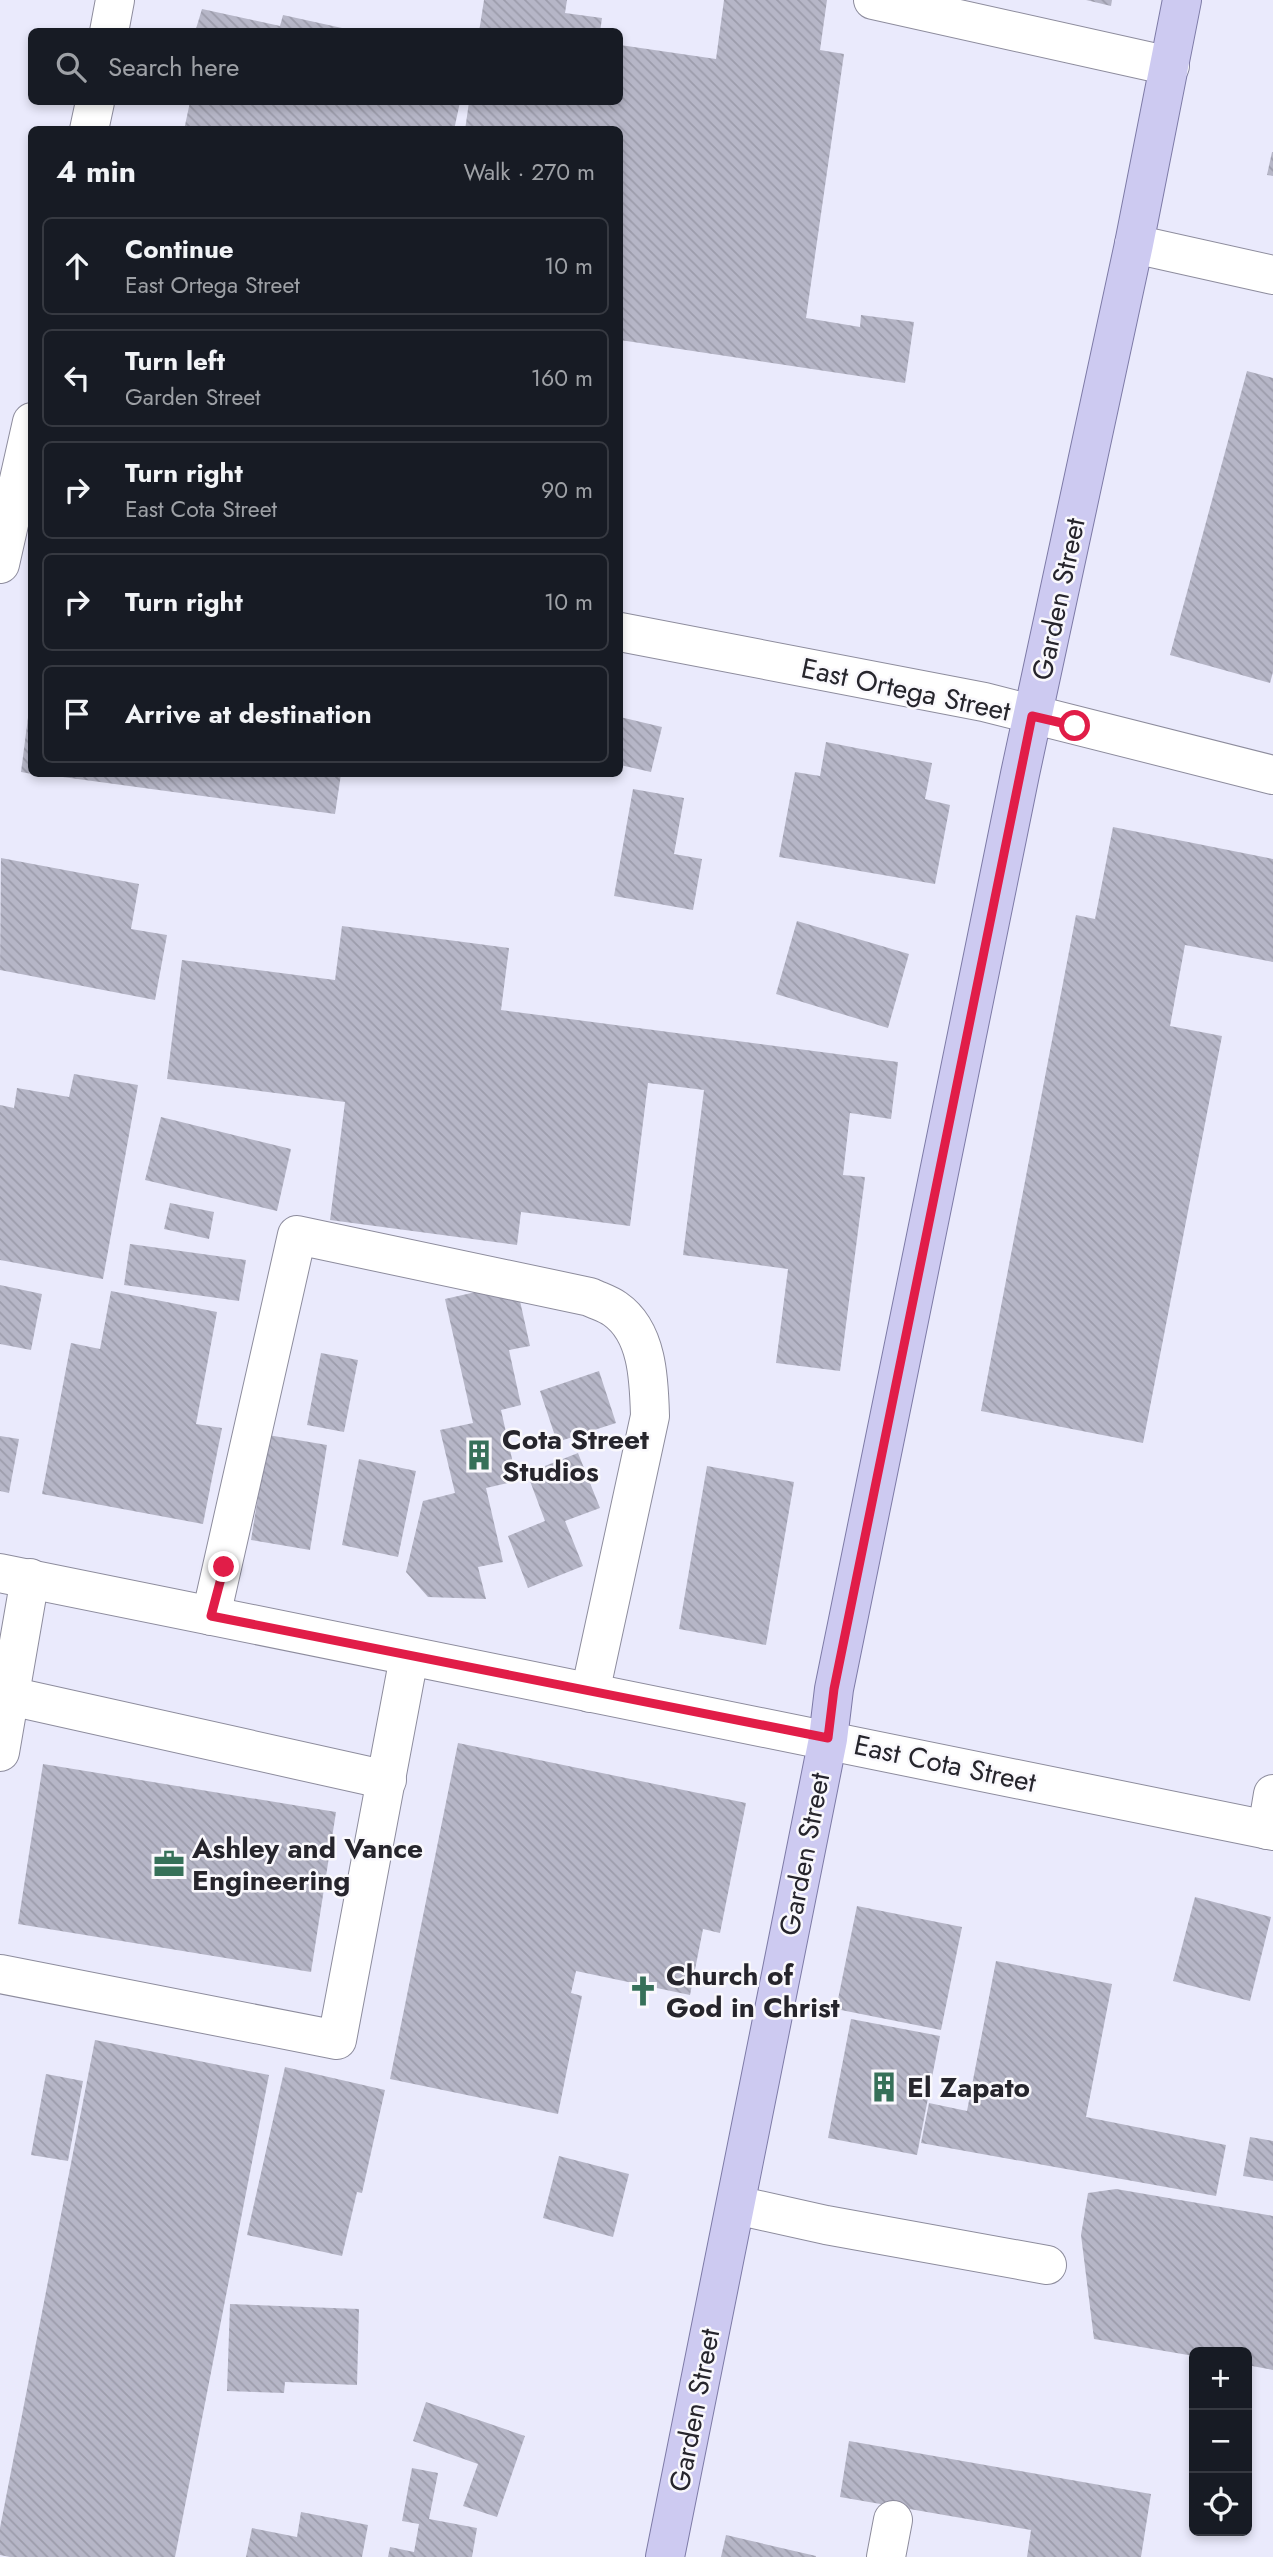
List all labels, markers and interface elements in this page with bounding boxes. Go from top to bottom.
search box [28,28,623,105]
icon: search [52,48,90,86]
text: Search here [108,48,240,86]
text: 4 min [56,150,136,193]
text: Walk · 270 m [464,155,595,189]
text: Continue [125,230,234,268]
icon: ahead [58,247,96,285]
text: 10 m [544,249,593,283]
text: East Ortega Street [125,268,300,302]
text: Turn left [125,342,225,380]
icon: left [58,359,96,397]
text: 160 m [531,361,593,395]
text: Garden Street [125,380,261,414]
text: Turn right [125,454,243,492]
icon: right [58,471,96,509]
text: 90 m [541,473,593,507]
text: East Cota Street [125,492,277,526]
street label: Garden Street [1021,514,1096,684]
icon: right [58,583,96,621]
text: Turn right [125,583,243,621]
text: 10 m [544,585,593,619]
street label: East Ortega Street [798,647,1014,732]
icon: arrive [58,695,96,733]
text: Arrive at destination [125,695,372,733]
route start [1059,710,1090,741]
place label: Cota Street Studios [502,1419,649,1492]
building icon: Cota Street Studios [462,1438,496,1472]
route end [208,1551,239,1582]
street label: East Cota Street [850,1724,1040,1803]
street label: Garden Street [769,1769,840,1939]
place label: Ashley and Vance Engineering [191,1828,423,1901]
office icon: Ashley and Vance Engineering [152,1847,186,1881]
place label: Church of God in Christ [666,1955,840,2028]
church icon: Church of God in Christ [626,1974,660,2008]
place label: El Zapato [907,2067,1030,2108]
building icon: El Zapato [867,2070,901,2104]
street label: Garden Street [659,2325,730,2495]
map controls [1189,2347,1252,2536]
button: + [1189,2347,1252,2410]
button: − [1189,2410,1252,2473]
button: locate [1189,2473,1252,2536]

